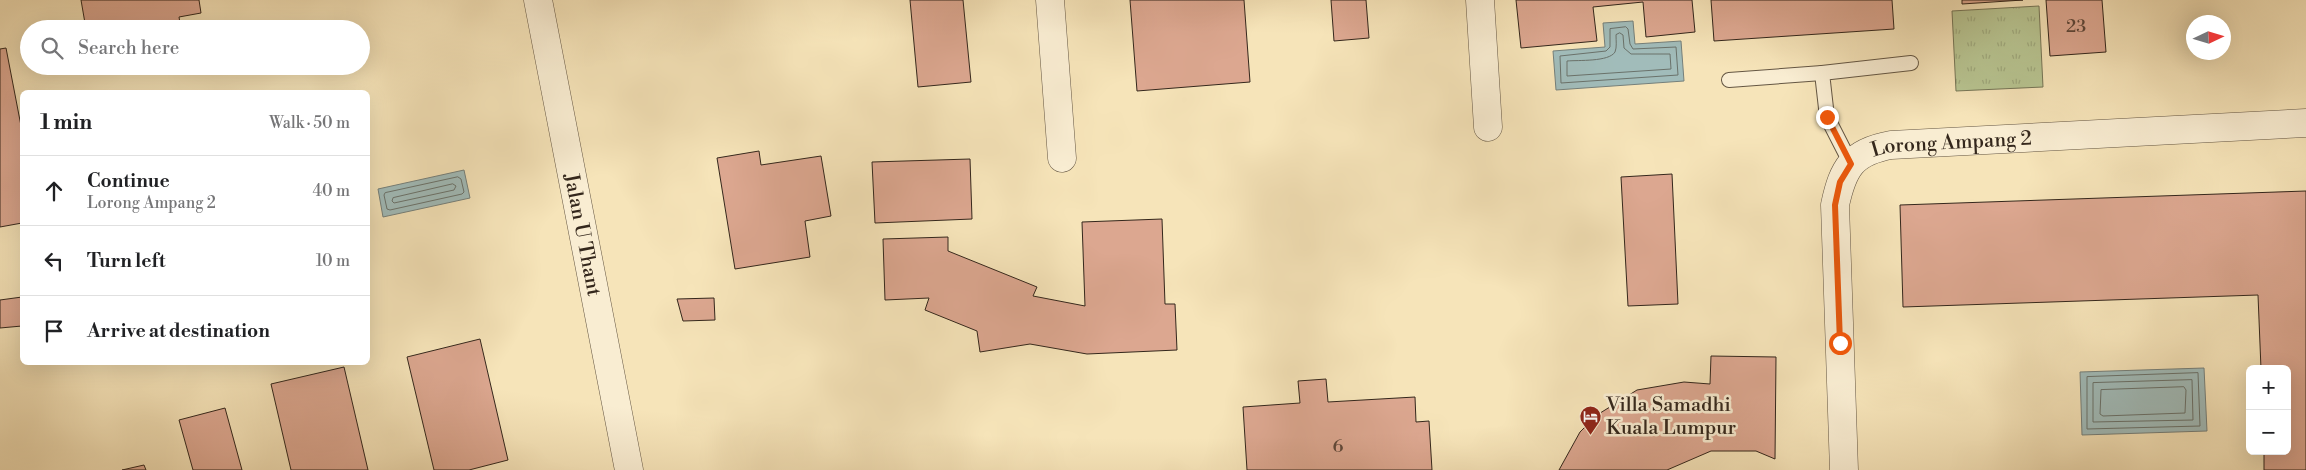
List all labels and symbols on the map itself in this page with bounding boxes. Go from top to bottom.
house number: 23 [2066,15,2086,38]
north arrow [2186,15,2231,60]
route end [1816,106,1839,129]
street label: Lorong Ampang 2 [1868,127,2033,163]
street label: Jalan U Thant [558,171,606,298]
route start [1829,332,1852,355]
place label: Villa Samadhi Kuala Lumpur [1605,393,1737,441]
hotel icon: Villa Samadhi Kuala Lumpur [1578,404,1602,435]
house number: 6 [1333,435,1344,458]

